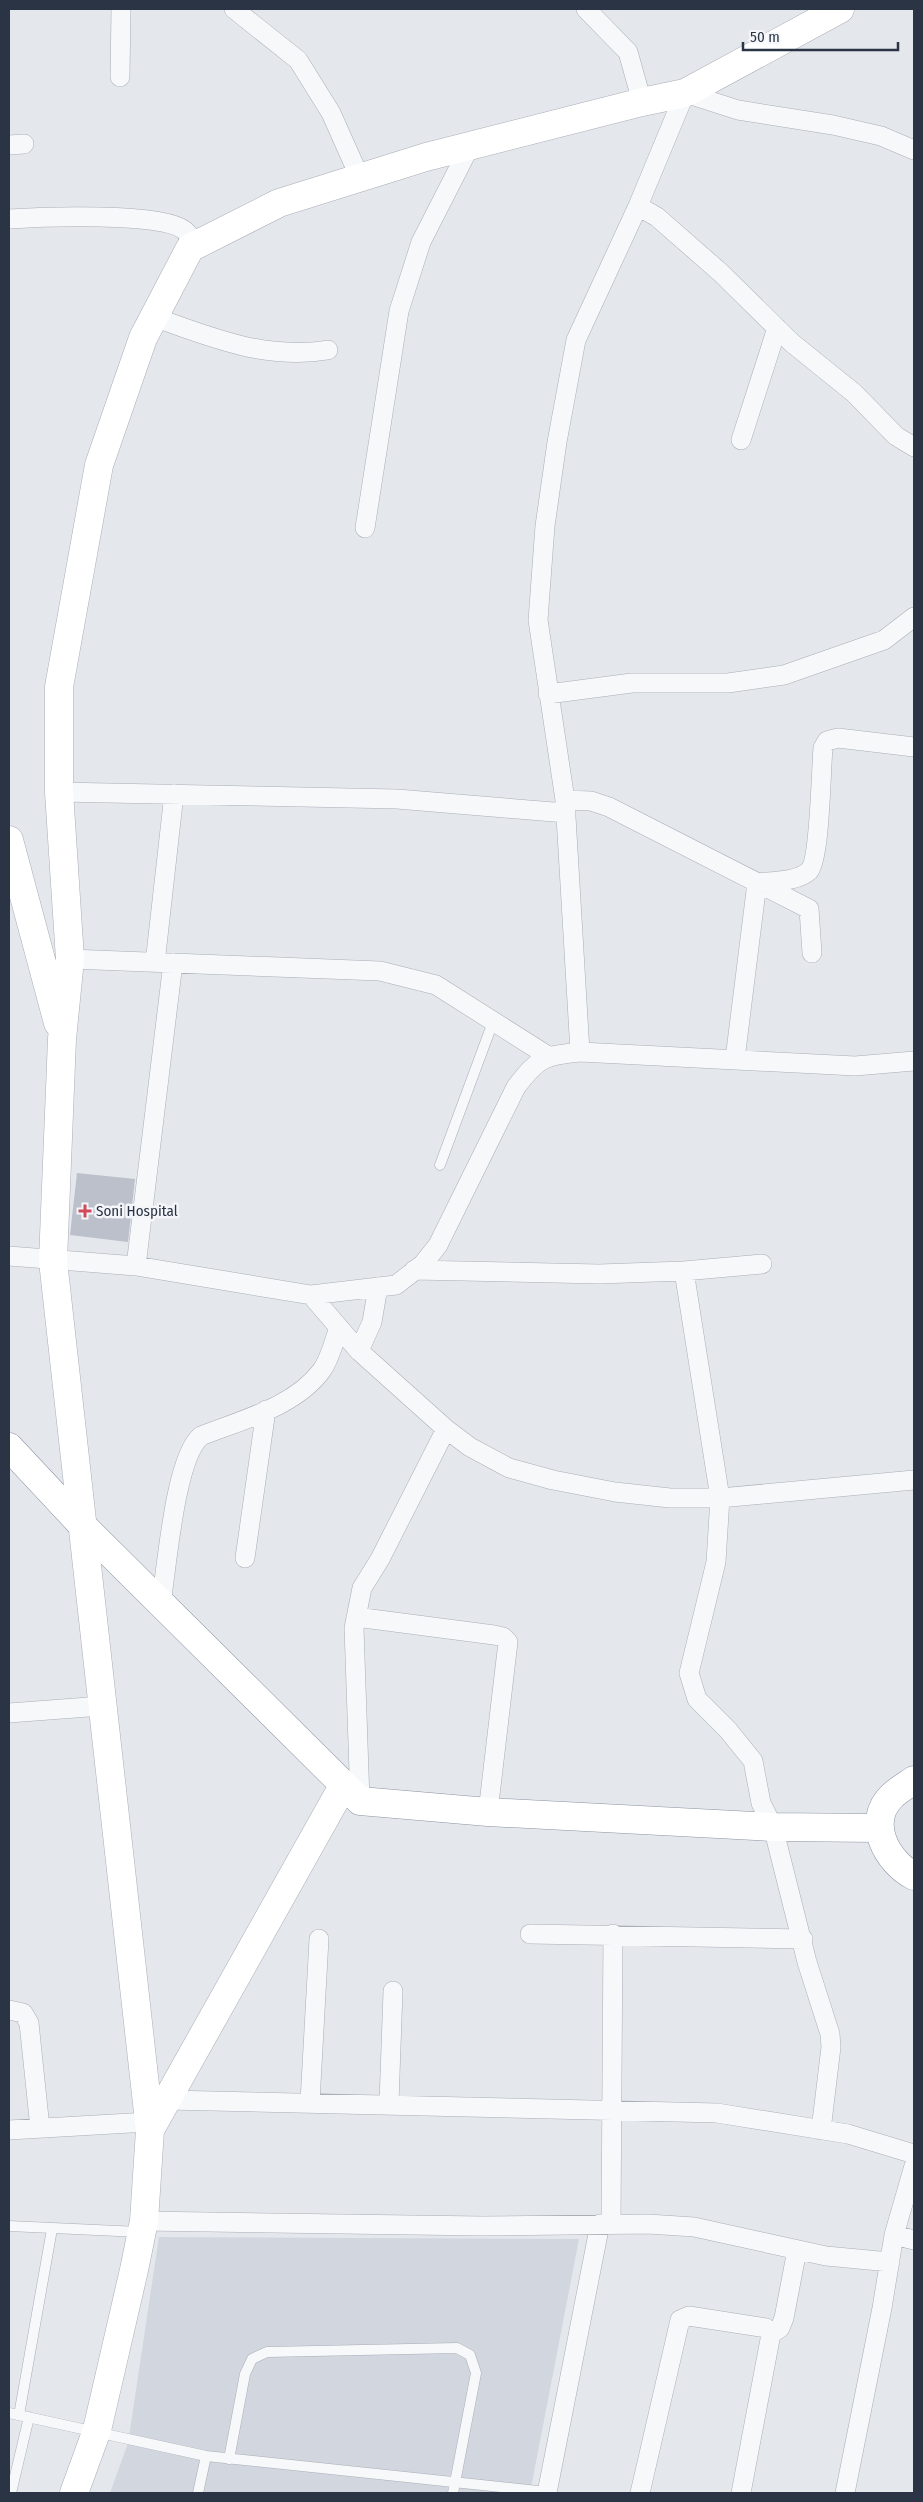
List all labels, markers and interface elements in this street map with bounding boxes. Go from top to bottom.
scale bar [743,20,898,52]
text: 50 m [750,28,780,46]
place label: Soni Hospital [96,1202,178,1220]
marker: Soni Hospital [78,1204,92,1218]

